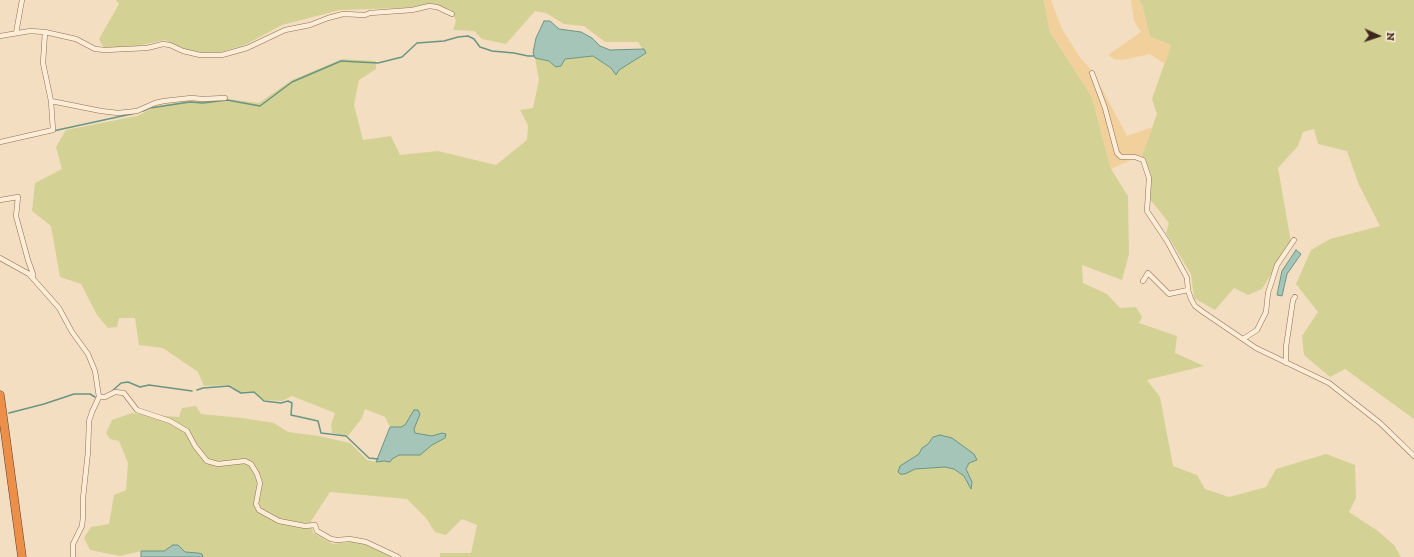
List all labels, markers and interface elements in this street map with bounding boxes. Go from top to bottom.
north arrow [1358,16,1398,56]
text: N [1384,32,1397,41]

